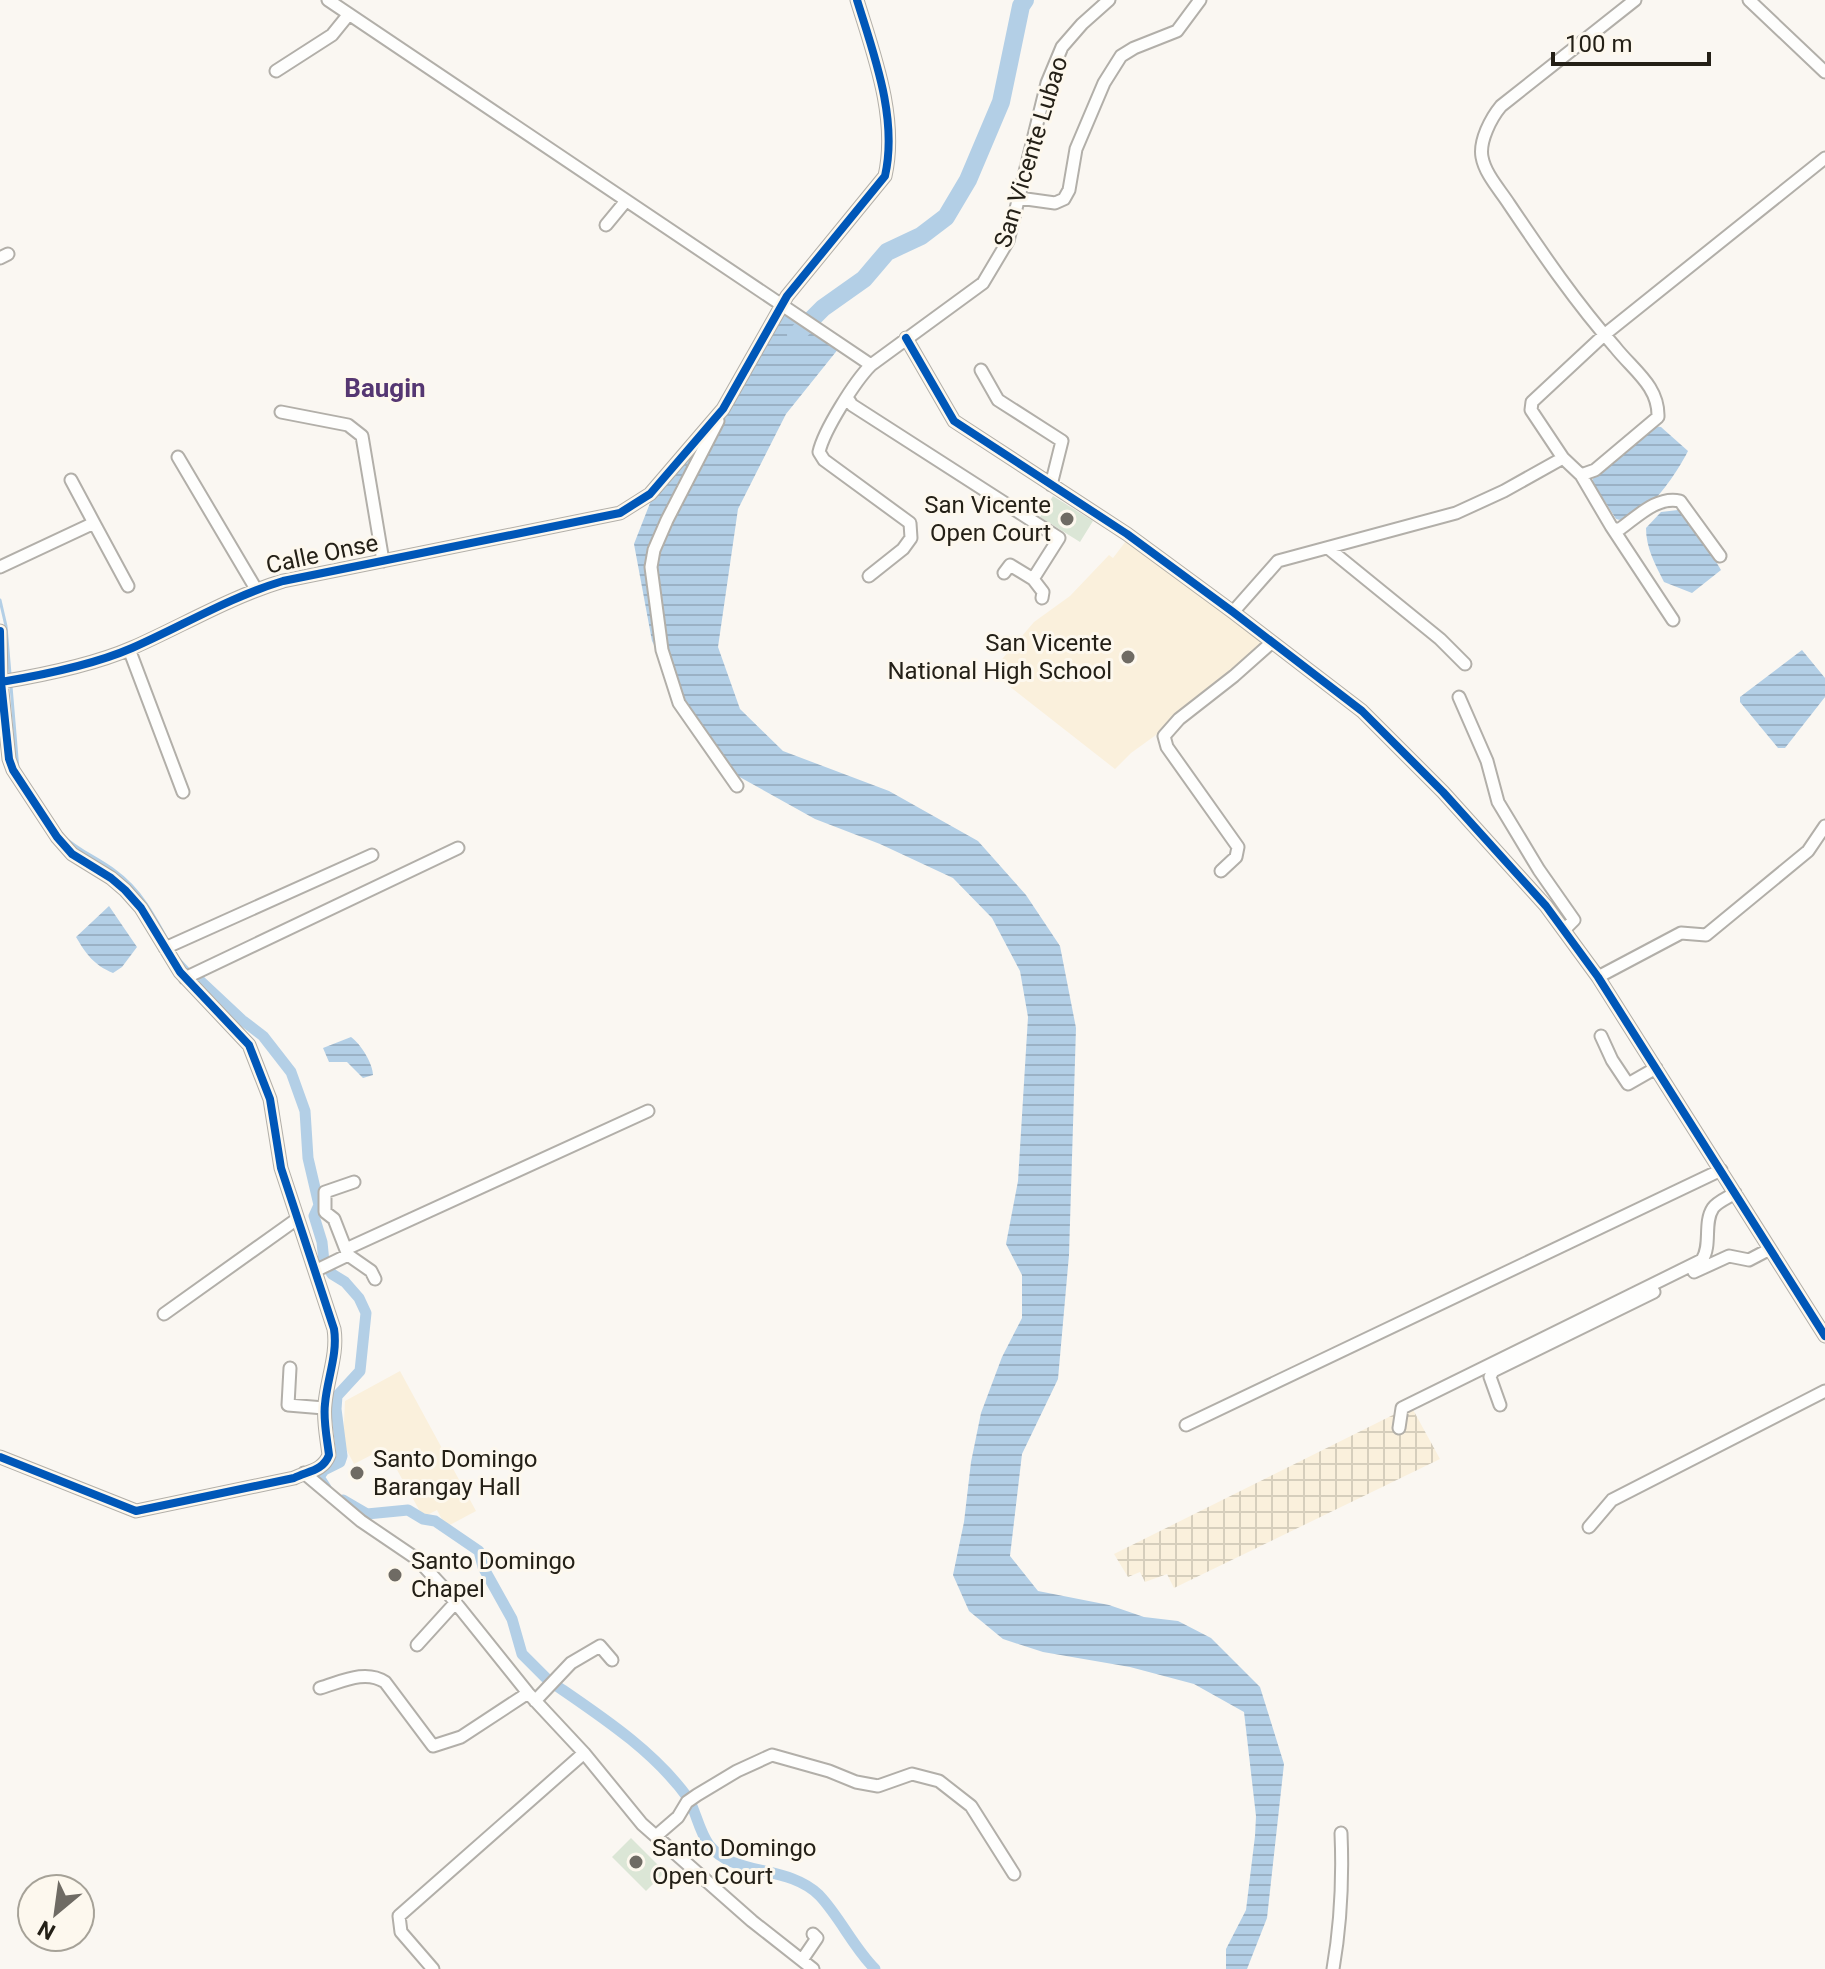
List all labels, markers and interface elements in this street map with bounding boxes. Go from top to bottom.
scale bar [1553,16,1709,66]
text: 100 m [1565,30,1632,58]
street label: San Vicente Lubao [989,53,1073,251]
district label: Baugin [344,373,426,403]
place label: San Vicente Open Court [924,491,1051,547]
marker: San Vicente Open Court [1058,510,1076,528]
street label: Calle Onse [263,528,381,580]
place label: San Vicente National High School [888,629,1112,685]
marker: San Vicente National High School [1119,648,1137,666]
place label: Santo Domingo Barangay Hall [373,1445,538,1501]
marker: Santo Domingo Barangay Hall [348,1464,366,1482]
place label: Santo Domingo Chapel [411,1547,576,1603]
marker: Santo Domingo Chapel [386,1566,404,1584]
place label: Santo Domingo Open Court [652,1834,817,1890]
marker: Santo Domingo Open Court [627,1853,645,1871]
north arrow [16,1873,96,1953]
text: N [34,1915,59,1945]

